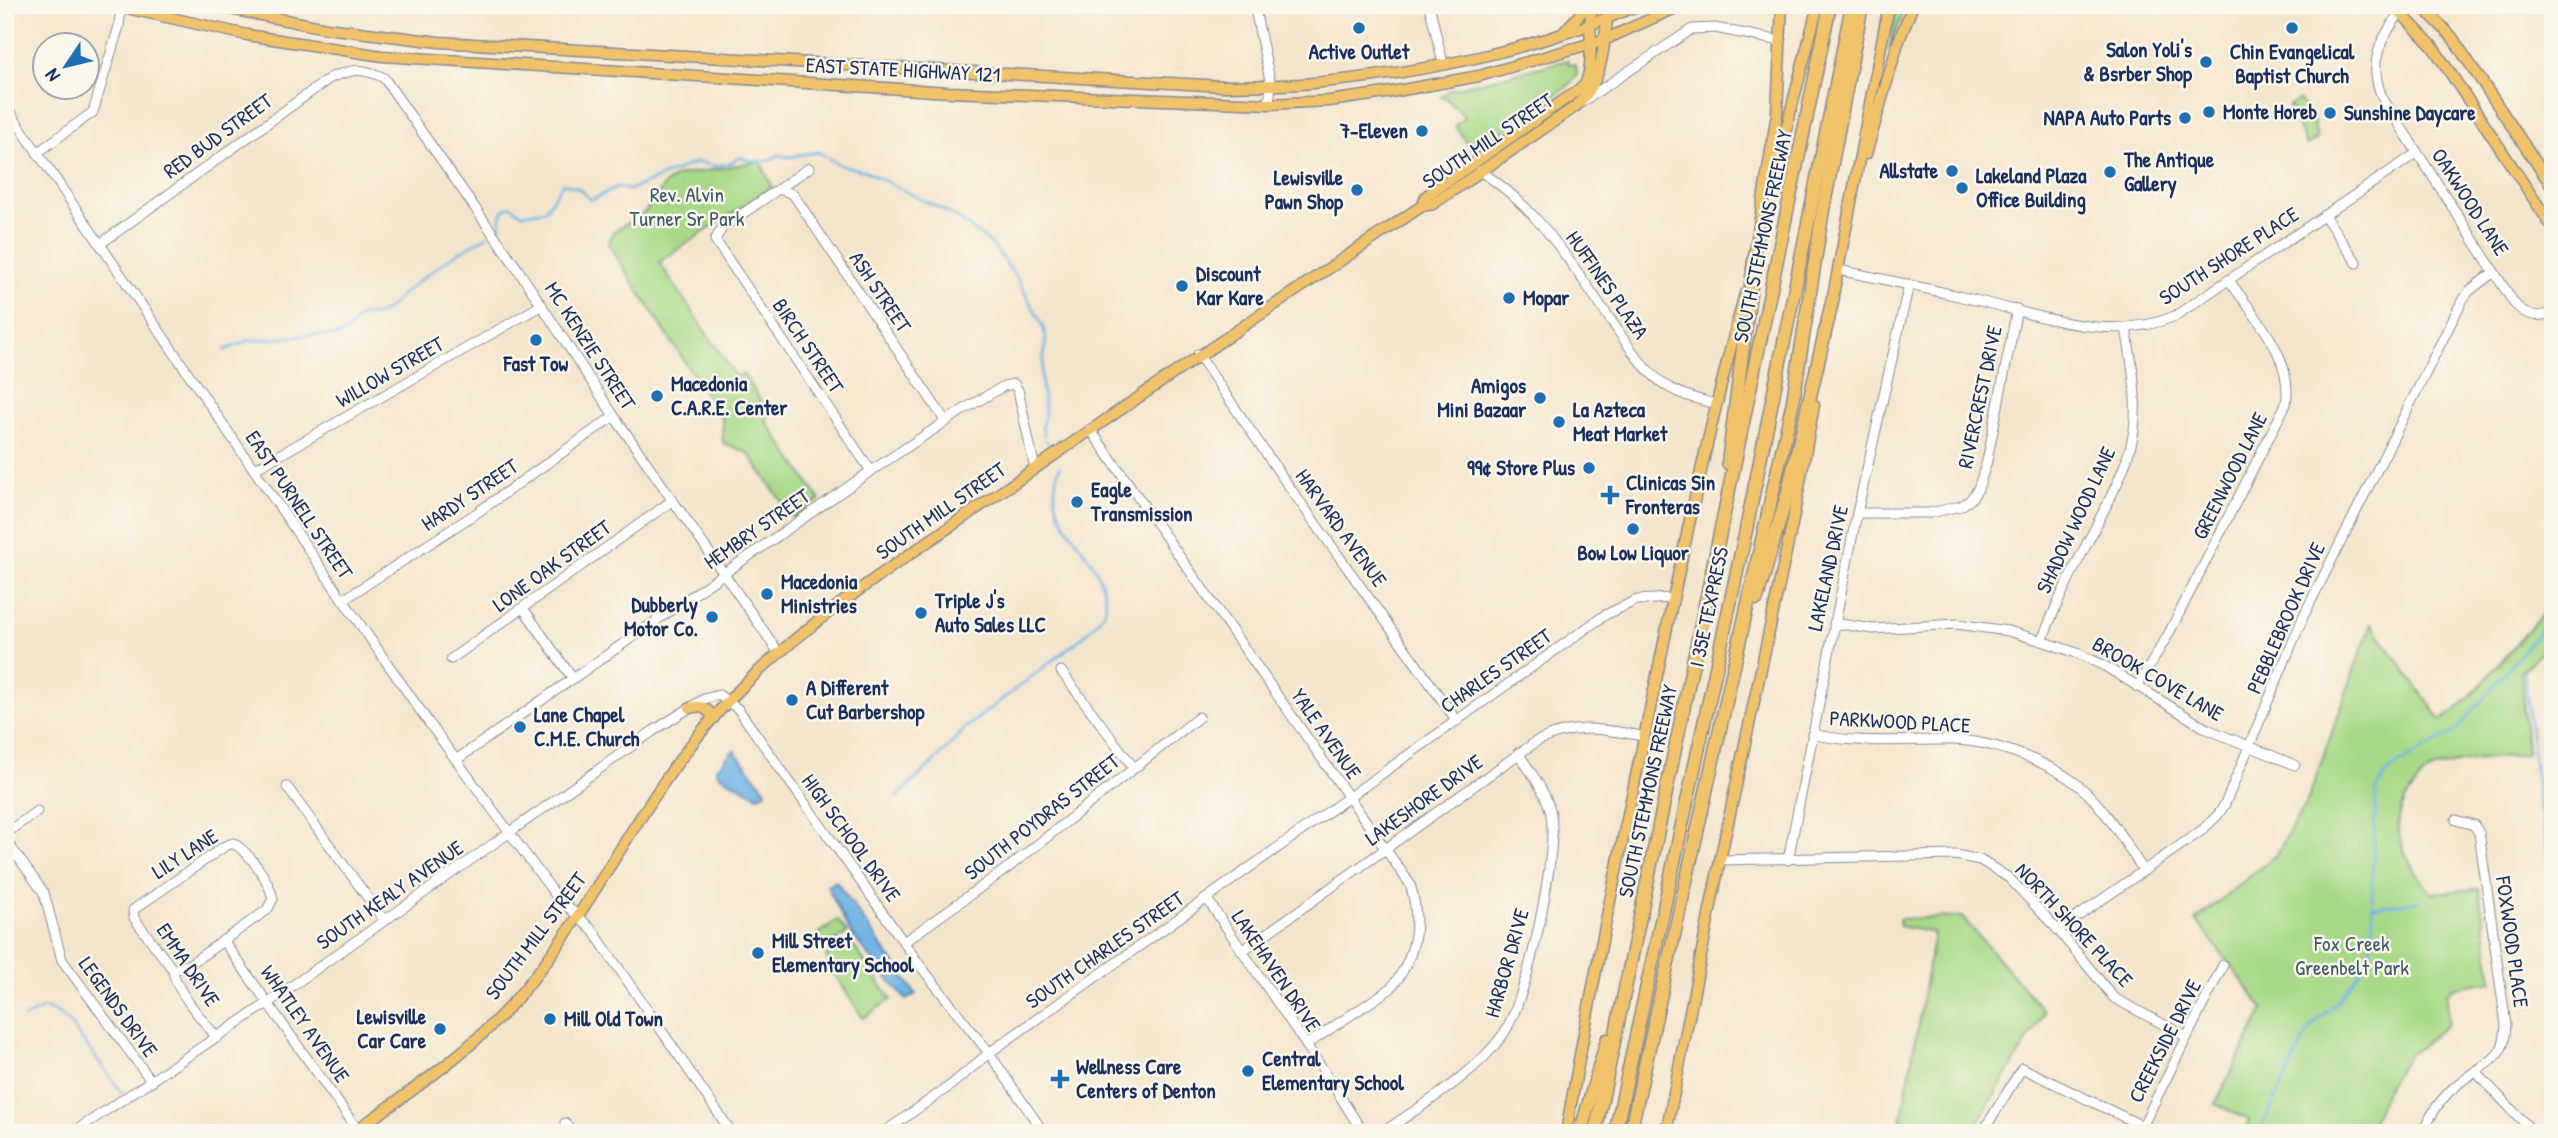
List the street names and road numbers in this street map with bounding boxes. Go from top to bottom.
street label: EAST STATE HIGHWAY 121 [805,50,1001,89]
street label: SOUTH MILL STREET [1416,85,1560,195]
street label: RED BUD STREET [157,86,279,185]
street label: SOUTH STEMMONS FREEWAY [1726,126,1799,345]
street label: OAKWOOD LANE [2425,142,2516,261]
street label: SOUTH SHORE PLACE [2153,200,2304,312]
street label: HUFFINES PLAZA [1559,225,1655,345]
street label: ASH STREET [843,245,919,339]
street label: MC KENZIE STREET [538,276,643,416]
street label: BIRCH STREET [766,293,851,400]
street label: RIVERCREST DRIVE [1950,323,2009,471]
street label: WILLOW STREET [330,328,450,414]
street label: GREENWOOD LANE [2185,407,2274,544]
street label: EAST PURNELL STREET [239,425,361,586]
street label: SHADOW WOOD LANE [2029,442,2122,598]
street label: HARDY STREET [416,451,525,538]
street label: SOUTH MILL STREET [870,454,1012,566]
street label: HARVARD AVENUE [1289,463,1394,593]
street label: HEMBRY STREET [698,481,816,576]
street label: LAKELAND DRIVE [1800,502,1855,633]
street label: LONE OAK STREET [487,512,618,618]
street label: PEBBLEBROOK DRIVE [2239,538,2332,698]
street label: I 35E TEXPRESS [1682,544,1735,670]
street label: CHARLES STREET [1434,621,1558,720]
street label: BROOK COVE LANE [2087,629,2229,728]
street label: SOUTH STEMMONS FREEWAY [1611,681,1684,900]
street label: YALE AVENUE [1284,682,1368,785]
street label: PARKWOOD PLACE [1829,703,1971,740]
street label: SOUTH POYDRAS STREET [958,746,1126,887]
street label: LAKESHORE DRIVE [1359,747,1488,852]
street label: HIGH SCHOOL DRIVE [795,768,908,908]
street label: LILY LANE [146,821,223,886]
street label: SOUTH KEALY AVENUE [310,833,469,956]
street label: NORTH SHORE PLACE [2009,856,2140,993]
street label: SOUTH MILL STREET [478,865,594,1005]
street label: FOXWOOD PLACE [2489,873,2536,1009]
street label: SOUTH CHARLES STREET [1020,883,1191,1015]
street label: LAKEHAVEN DRIVE [1225,904,1328,1037]
street label: HARBOR DRIVE [1477,905,1536,1021]
street label: EMMA DRIVE [150,917,227,1012]
street label: LEGENDS DRIVE [72,951,165,1063]
street label: WHATLEY AVENUE [254,959,357,1088]
street label: CREEKSIDE DRIVE [2121,974,2208,1107]

